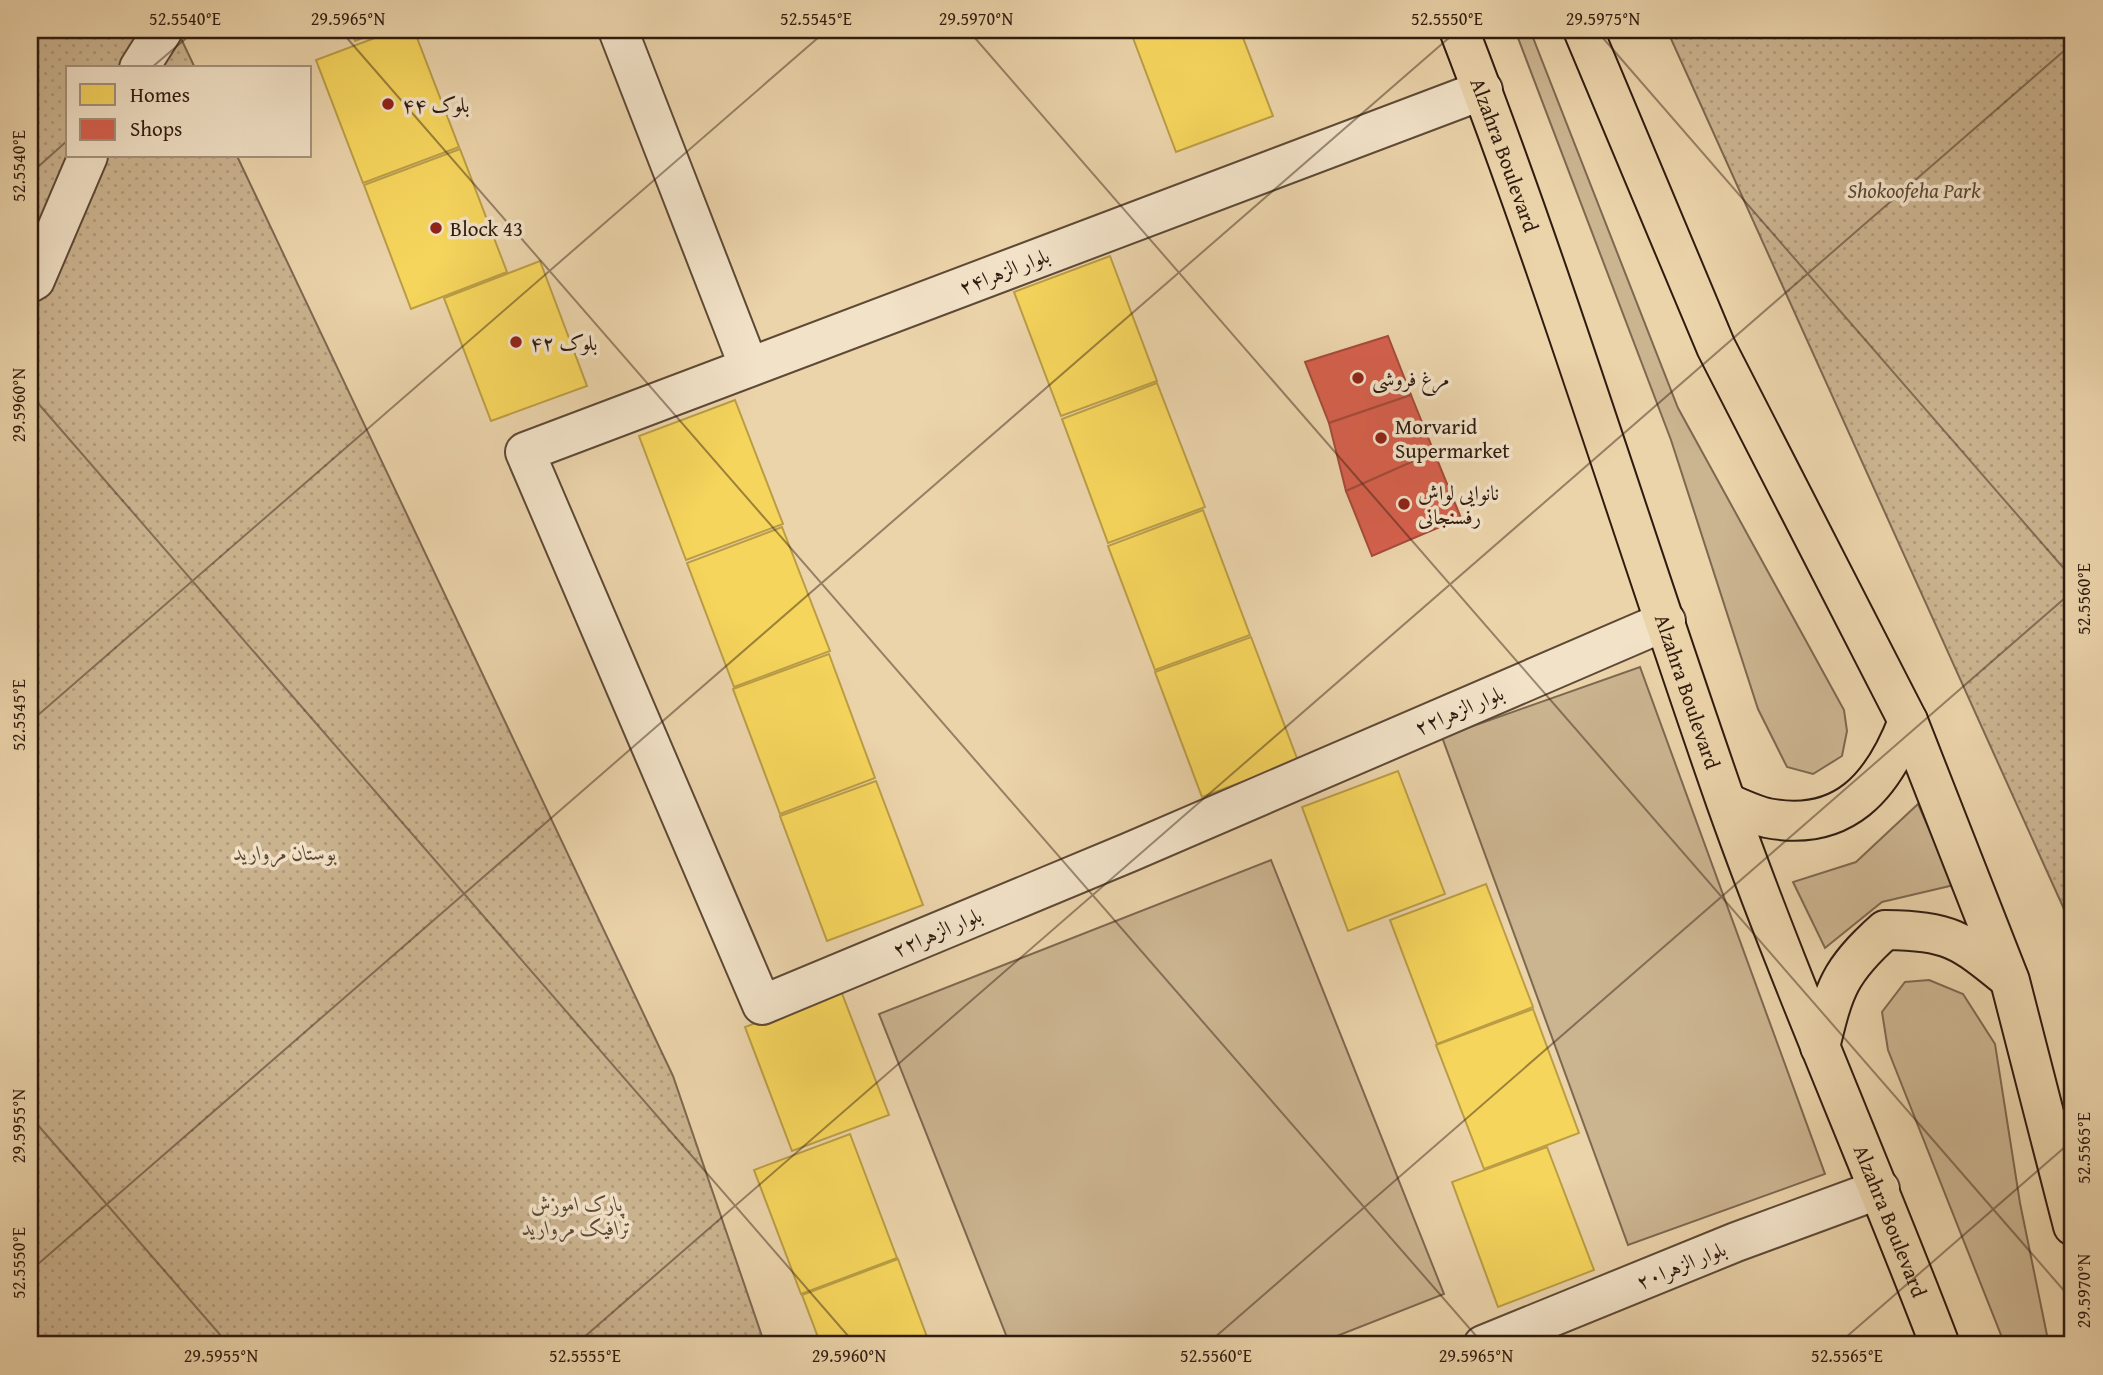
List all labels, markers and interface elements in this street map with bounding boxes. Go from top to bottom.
text: 52.5540°E [149,5,221,32]
text: 29.5965°N [311,5,386,32]
text: 52.5545°E [780,5,852,32]
text: 29.5970°N [939,5,1014,32]
text: 52.5550°E [1411,5,1483,32]
text: 29.5975°N [1566,5,1641,32]
legend [66,66,312,158]
street label: Alzahra Boulevard [1463,73,1548,237]
text: Homes [130,79,190,110]
place label: بلوک ۴۴ [402,89,469,120]
marker: بلوک ۴۴ [380,96,396,112]
text: Shops [130,113,182,144]
text: 52.5540°E [5,130,32,202]
park label: Shokoofeha Park [1848,175,1981,206]
place label: Block 43 [450,213,523,244]
marker: Block 43 [428,220,444,236]
street label: بلوار الزهرا۲۴ [954,240,1054,302]
place label: بلوک ۴۲ [530,327,597,358]
marker: بلوک ۴۲ [508,334,524,350]
place label: مرغ فروشی [1372,363,1450,397]
text: 29.5960°N [5,367,32,442]
marker: مرغ فروشی [1350,370,1366,386]
place label: Morvarid Supermarket [1395,411,1510,466]
marker: Morvarid Supermarket [1373,430,1389,446]
place label: نانوایی لواش رفسنجانی [1418,477,1499,532]
marker: نانوایی لواش رفسنجانی [1396,496,1412,512]
text: 52.5560°E [2070,563,2097,635]
street label: Alzahra Boulevard [1647,610,1729,774]
street label: بلوار الزهرا۲۲ [1409,677,1509,743]
text: 52.5545°E [5,679,32,751]
park label: بوستان مروارید [233,837,337,868]
street label: بلوار الزهرا۲۲ [887,899,987,965]
text: 29.5955°N [5,1088,32,1163]
text: 52.5565°E [2070,1112,2097,1184]
street label: Alzahra Boulevard [1846,1140,1936,1302]
park label: پارک اموزش ترافیک مروارید [522,1188,632,1243]
text: 52.5550°E [5,1227,32,1299]
street label: بلوار الزهرا۲۰ [1631,1233,1731,1297]
text: 29.5970°N [2070,1253,2097,1328]
text: 29.5955°N [184,1342,259,1369]
text: 52.5555°E [549,1342,621,1369]
text: 29.5960°N [812,1342,887,1369]
text: 52.5560°E [1180,1342,1252,1369]
text: 29.5965°N [1439,1342,1514,1369]
text: 52.5565°E [1811,1342,1883,1369]

